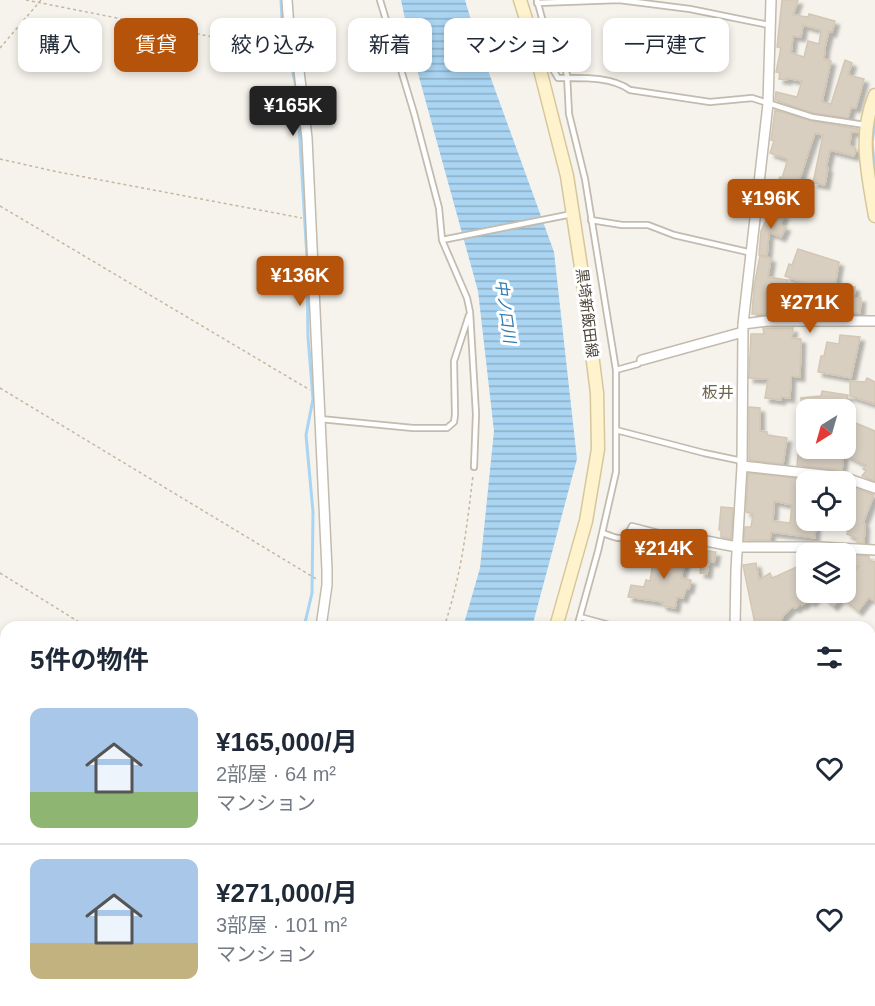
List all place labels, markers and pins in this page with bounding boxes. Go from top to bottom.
pin: ¥165K [251,86,335,137]
pin: ¥196K [729,179,813,230]
pin: ¥136K [258,256,342,307]
pin: ¥271K [768,283,852,334]
pin: ¥214K [622,529,706,580]

